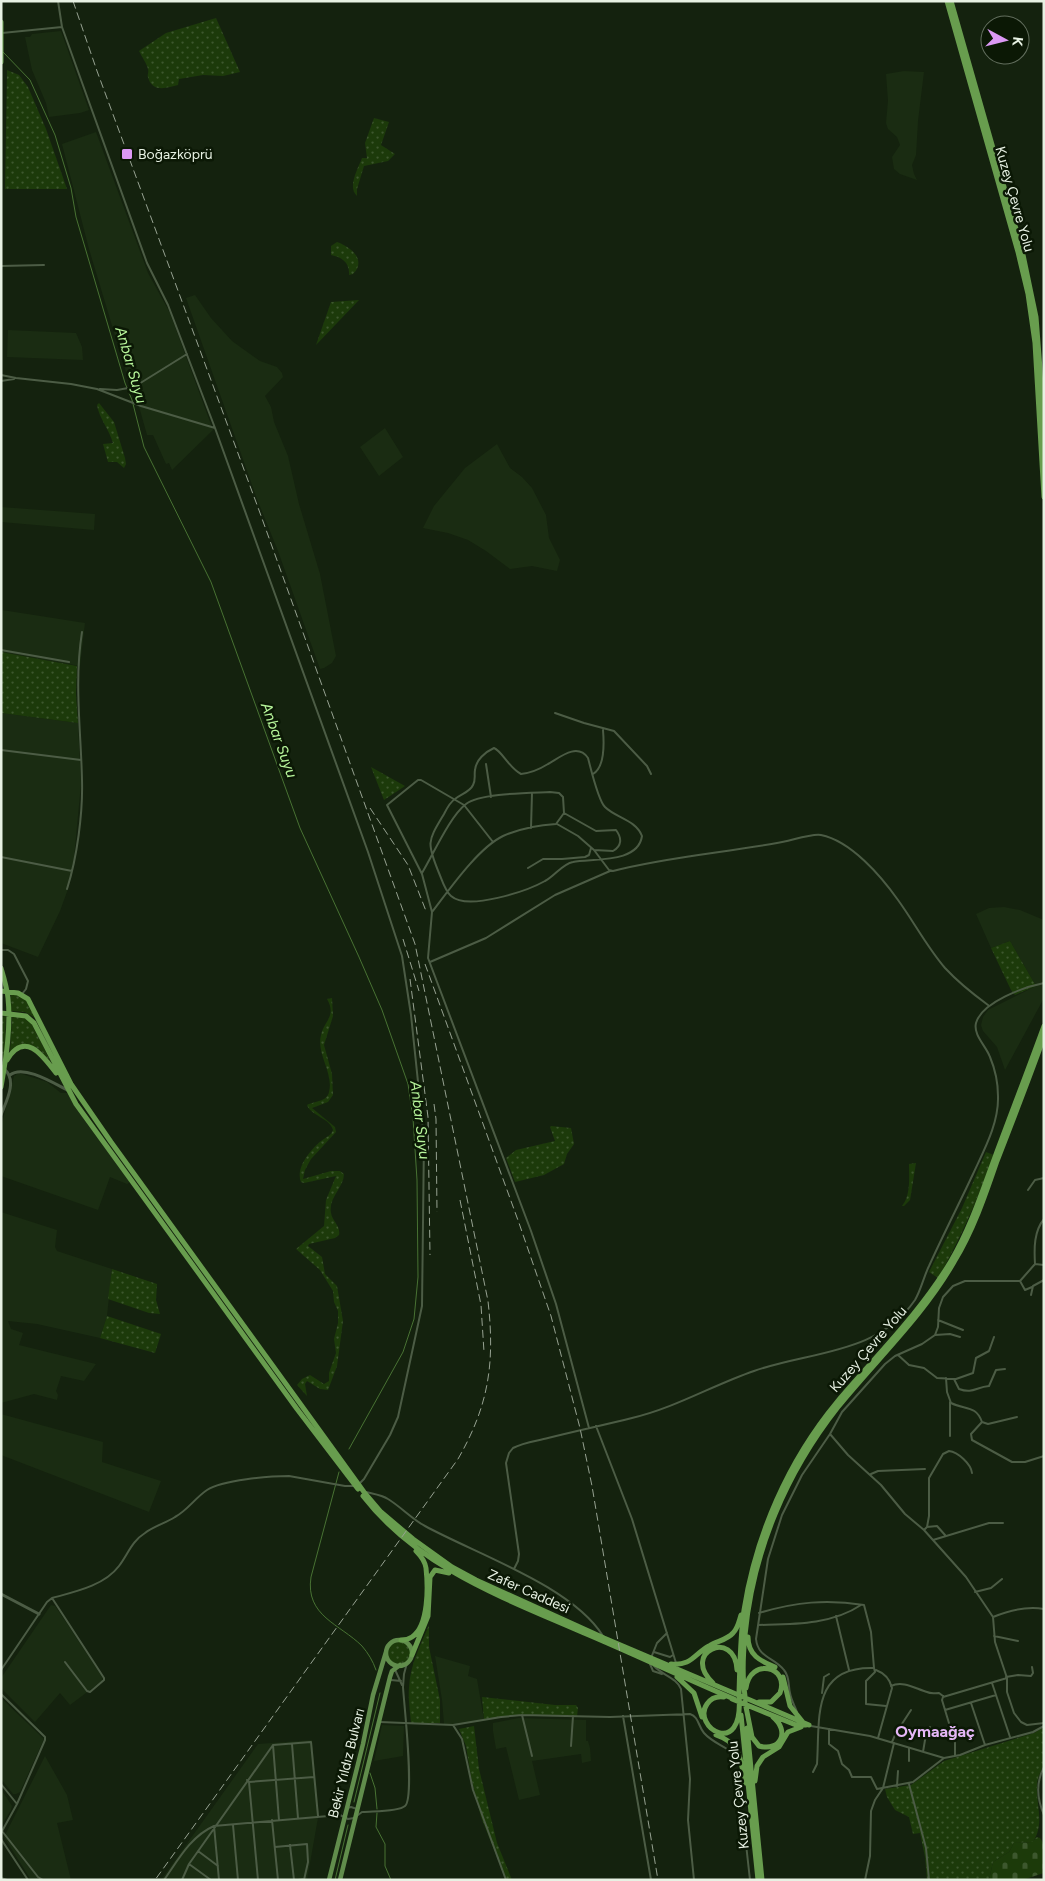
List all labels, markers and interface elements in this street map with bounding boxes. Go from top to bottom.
north arrow [980,15,1030,65]
text: K [1008,36,1026,48]
street label: Kuzey Çevre Yolu [991,145,1038,254]
place label: Boğazköprü [138,146,212,163]
marker: Boğazköprü [120,147,134,161]
water label: Anbar Suyu [111,324,151,405]
water label: Anbar Suyu [257,699,301,780]
water label: Anbar Suyu [406,1079,434,1160]
street label: Kuzey Çevre Yolu [826,1303,910,1396]
street label: Zafer Caddesi [485,1566,573,1617]
street label: Bekir Yıldız Bulvarı [325,1706,368,1820]
district label: Oymaağaç [895,1722,975,1741]
street label: Kuzey Çevre Yolu [724,1740,753,1850]

